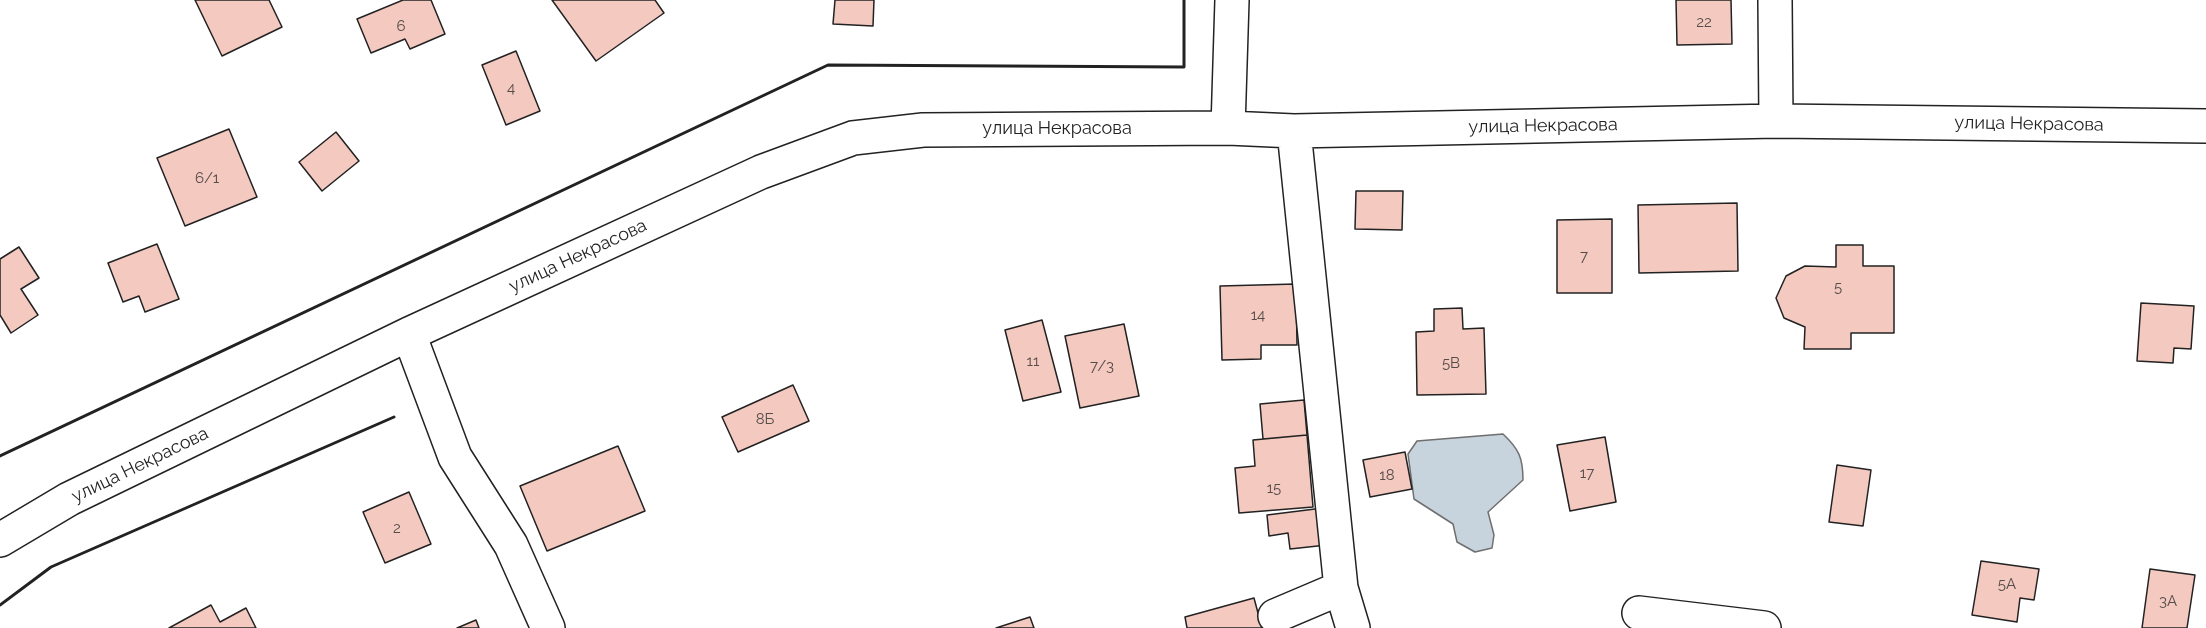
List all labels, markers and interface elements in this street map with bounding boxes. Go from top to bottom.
house number: 22 [1696,13,1712,31]
house number: 6 [396,17,406,35]
house number: 4 [507,79,515,97]
street label: улица Некрасова [1954,112,2104,136]
street label: улица Некрасова [1468,114,1618,138]
street label: улица Некрасова [982,118,1132,140]
house number: 6/1 [195,169,219,187]
street label: улица Некрасова [506,215,650,297]
house number: 7 [1580,247,1588,265]
house number: 5 [1834,278,1842,296]
house number: 14 [1251,306,1265,324]
house number: 11 [1027,352,1039,370]
house number: 5В [1442,354,1460,372]
house number: 7/3 [1090,357,1114,375]
house number: 8Б [756,410,774,428]
street label: улица Некрасова [68,423,212,507]
house number: 17 [1580,464,1594,482]
house number: 18 [1379,466,1395,484]
house number: 15 [1267,479,1281,497]
house number: 2 [393,519,401,537]
house number: 5А [1998,575,2016,593]
house number: 3А [2159,592,2177,610]

